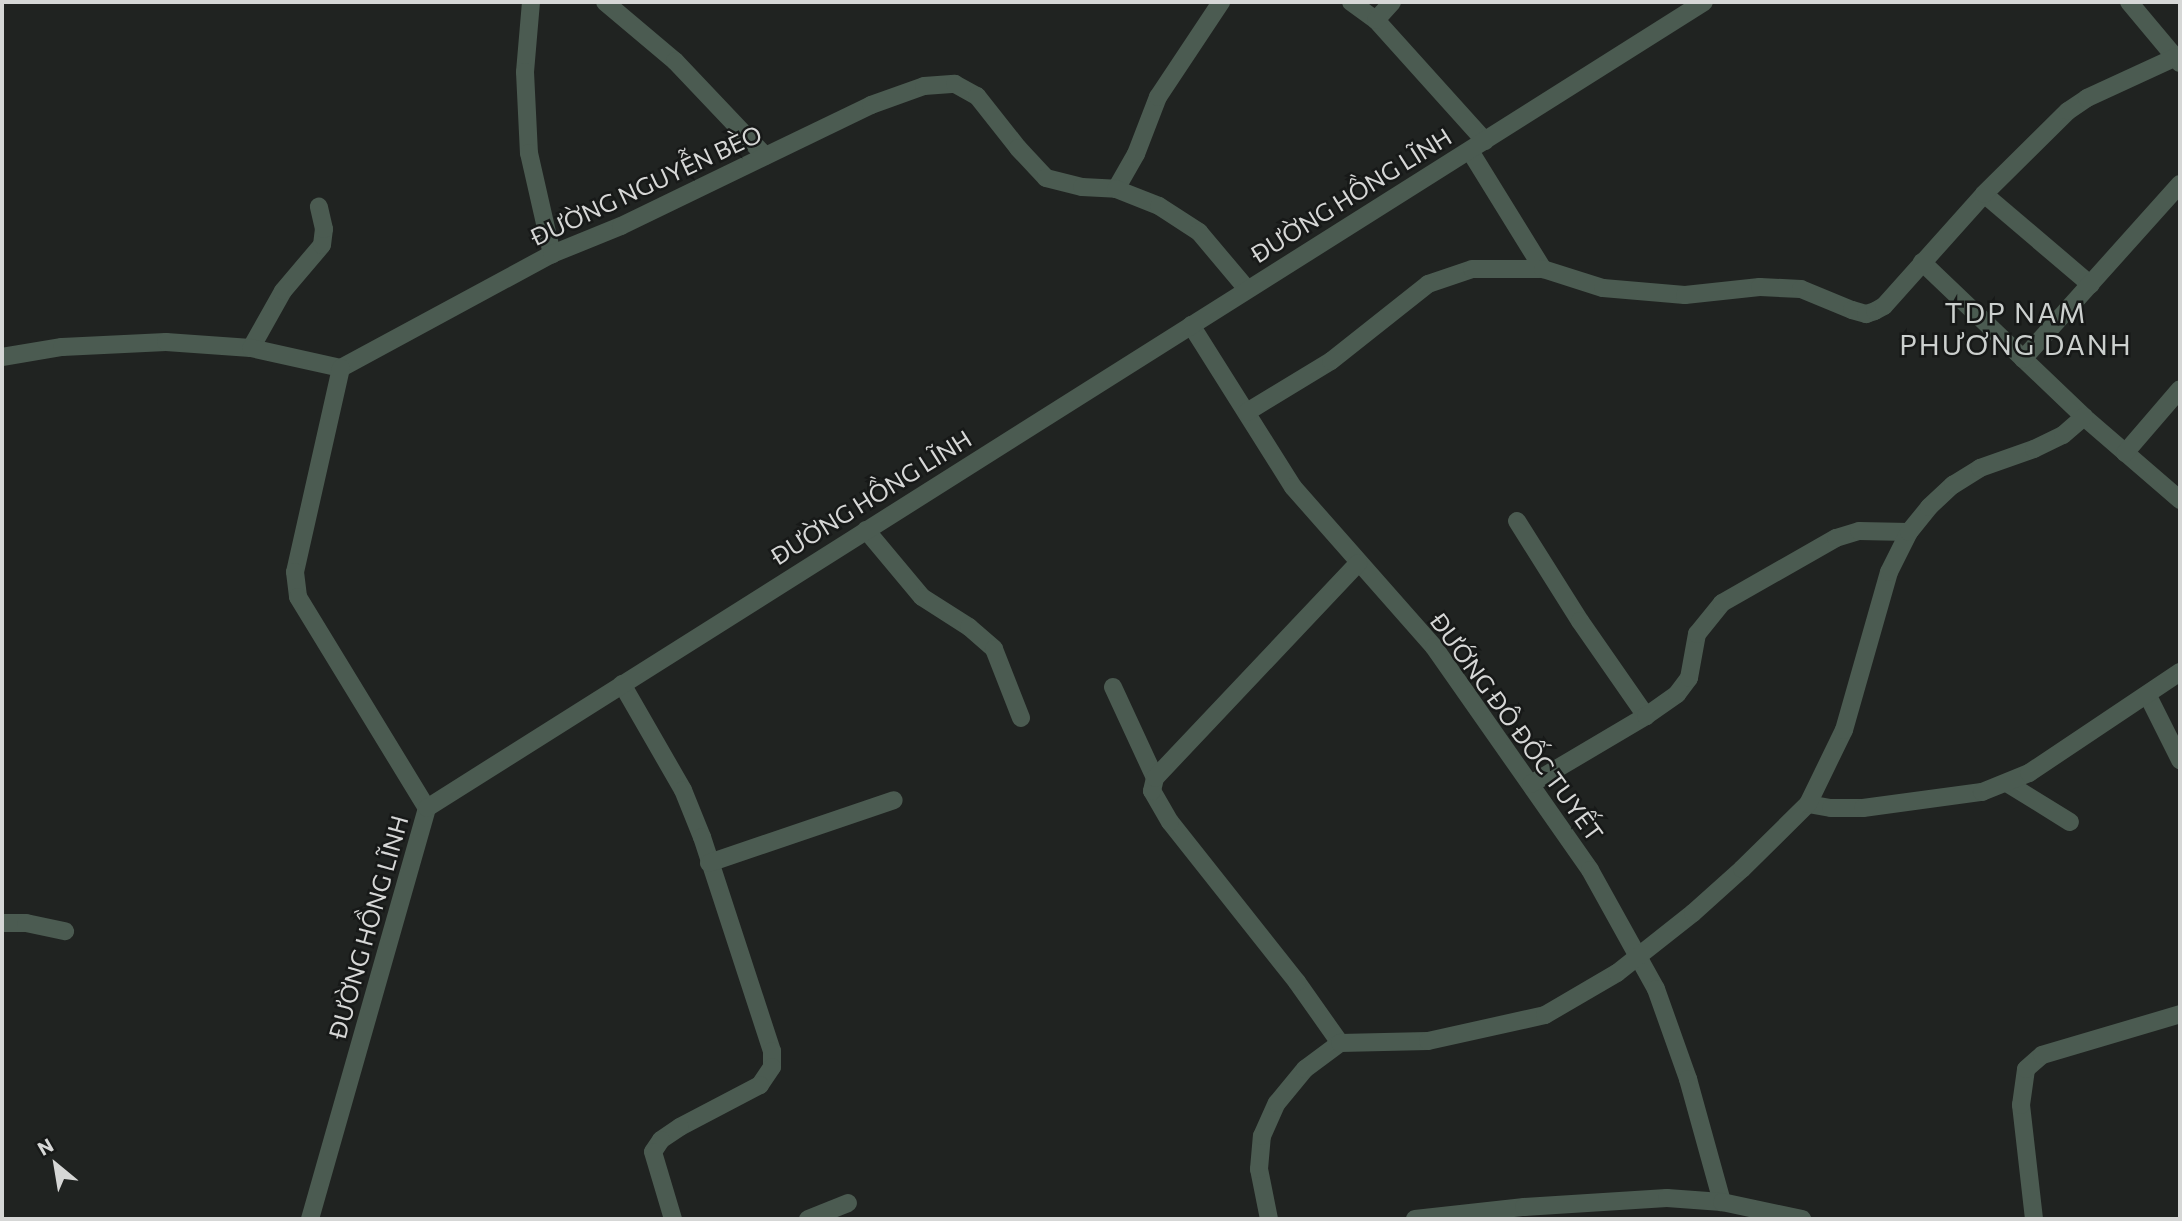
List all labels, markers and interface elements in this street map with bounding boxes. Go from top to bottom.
street label: ĐƯỜNG NGUYỄN BÈO [526,119,766,251]
street label: ĐƯỜNG HỒNG LĨNH [1245,122,1457,268]
district label: TDP NAM PHƯƠNG DANH [1901,295,2131,361]
street label: ĐƯỜNG HỒNG LĨNH [765,424,977,570]
street label: ĐƯỚNG ĐÔ ĐỐC TUYẾT [1425,607,1609,847]
street label: ĐƯỜNG HỒNG LĨNH [322,812,414,1042]
north arrow [21,1130,91,1200]
text: N [33,1133,57,1160]

